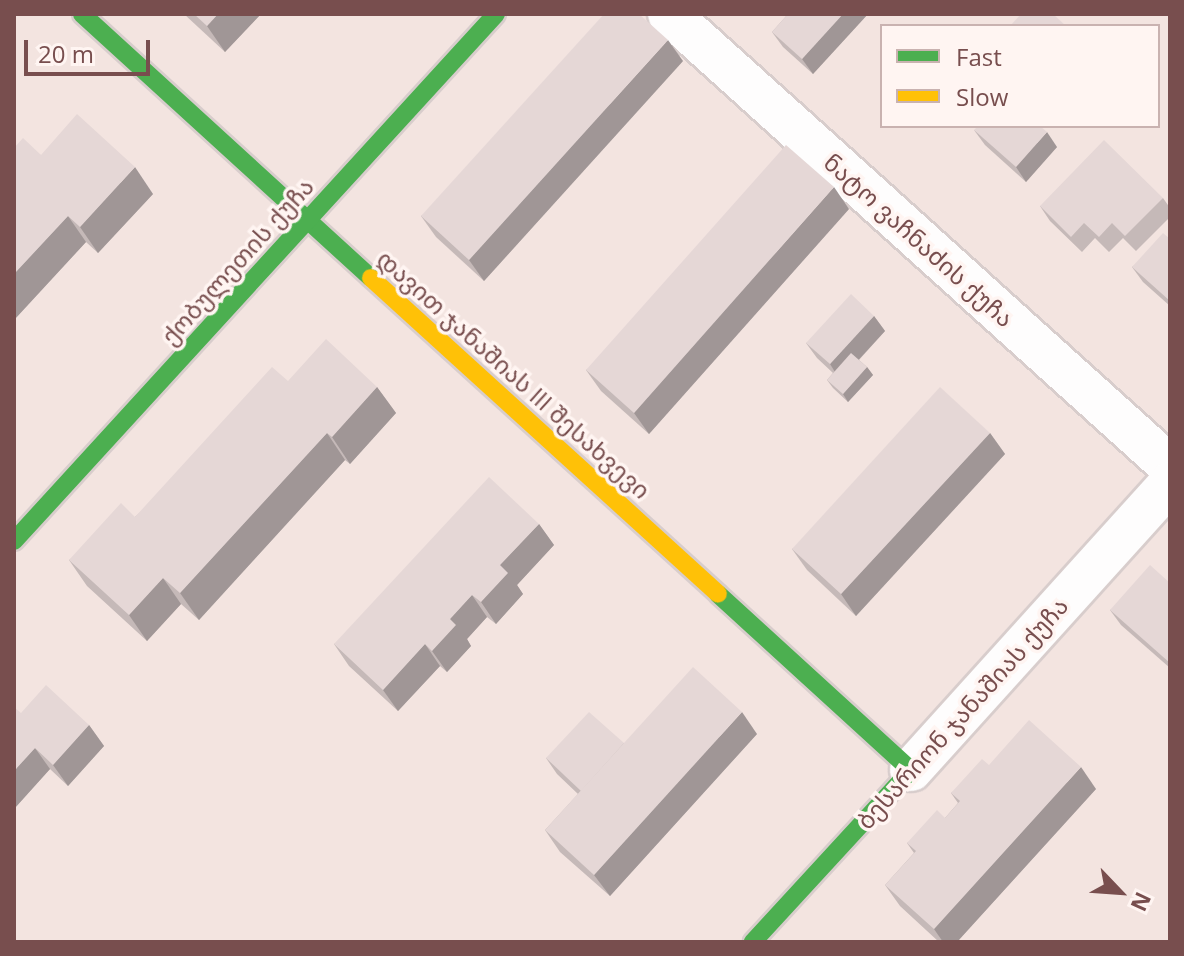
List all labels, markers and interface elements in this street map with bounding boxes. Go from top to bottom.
scale bar [28,24,154,74]
legend [880,24,1160,128]
text: 20 m [38,37,94,70]
text: Fast [956,40,1002,73]
text: Slow [956,80,1008,113]
street label: ნატო ვაჩნაძის ქუჩა [818,147,1020,333]
street label: ქობულეთის ქუჩა [155,172,319,350]
street label: დავით ჯანაშიას III შესახვევი [372,244,656,504]
street label: ბესარიონ ჯანაშიას ქუჩა [850,591,1074,835]
north arrow [1080,852,1160,932]
text: N [1124,888,1159,917]

